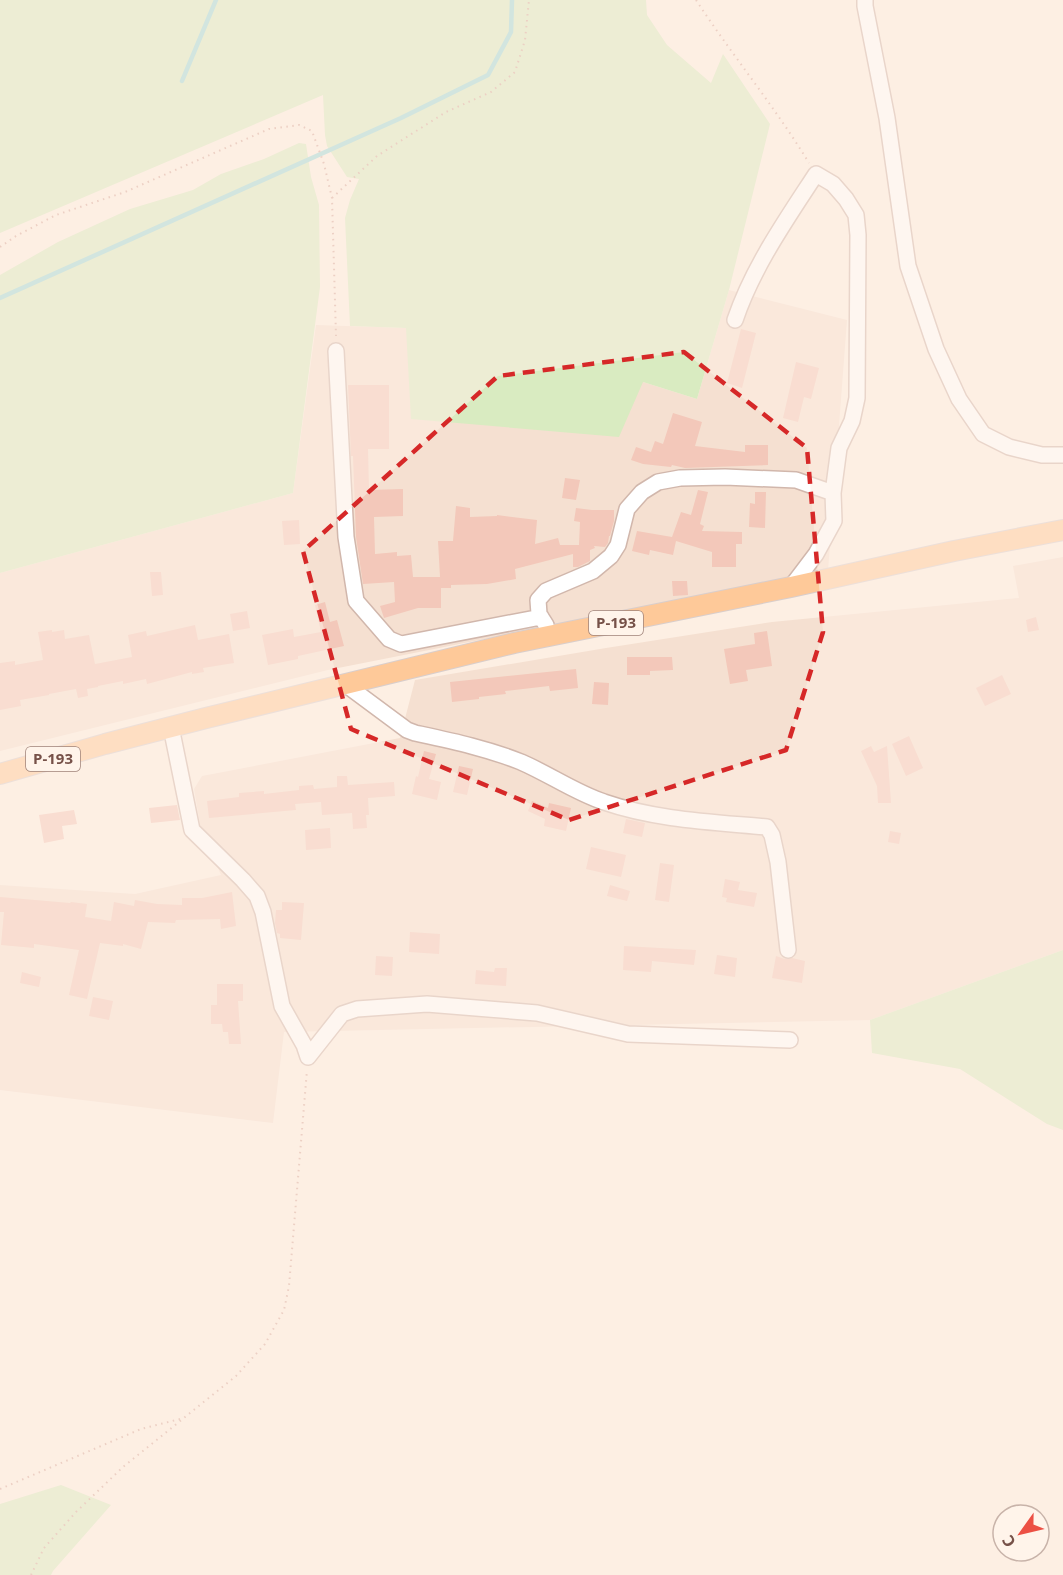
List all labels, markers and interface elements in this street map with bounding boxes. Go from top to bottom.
road number: Р-193 [589,611,643,635]
road number: Р-193 [26,747,80,771]
north arrow [991,1503,1051,1563]
text: С [997,1531,1021,1552]

